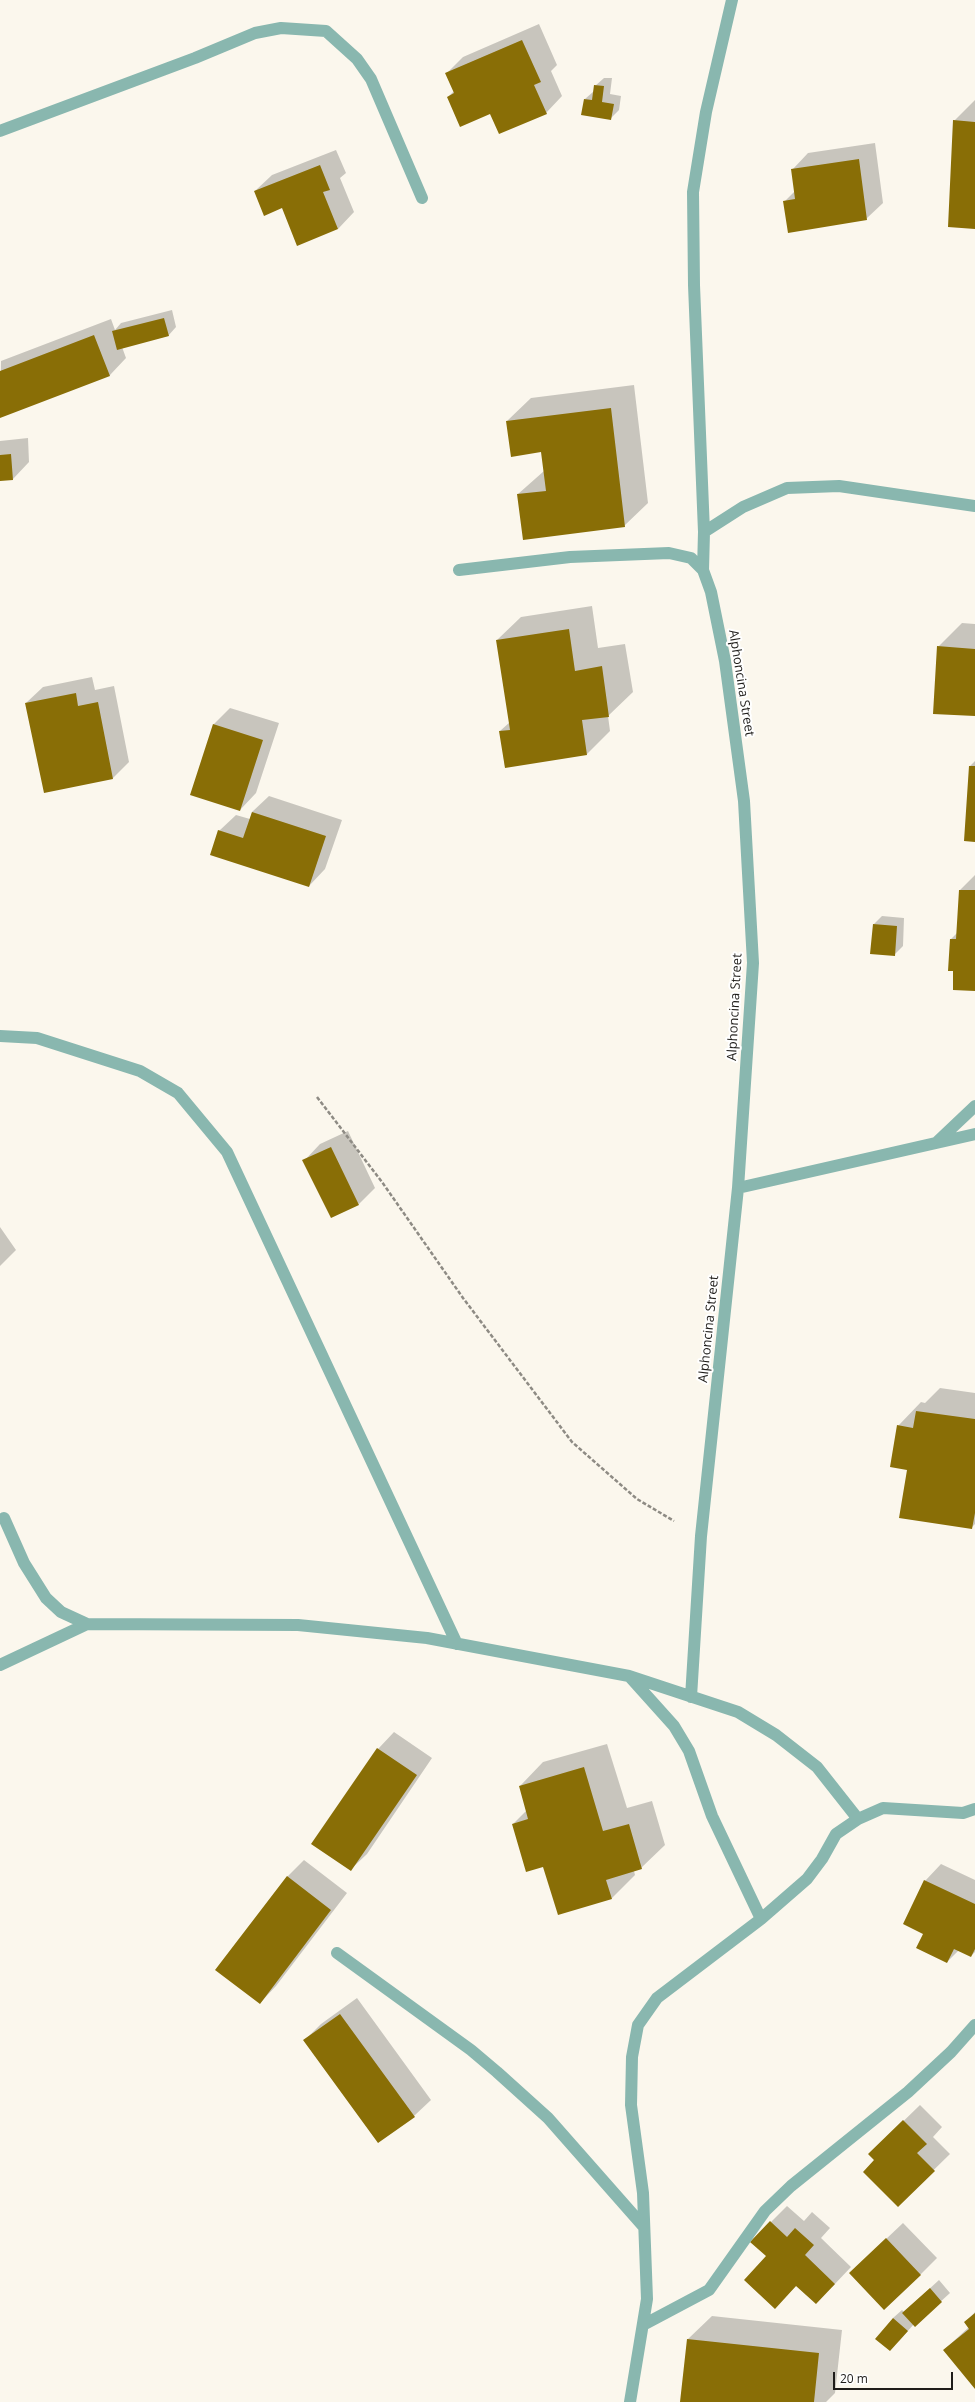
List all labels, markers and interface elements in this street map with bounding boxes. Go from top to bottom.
street label: Alphoncina Street [725,629,757,737]
street label: Alphoncina Street [724,953,746,1061]
street label: Alphoncina Street [696,1275,722,1383]
scale bar [835,2364,955,2390]
text: 20 m [840,2370,868,2387]

